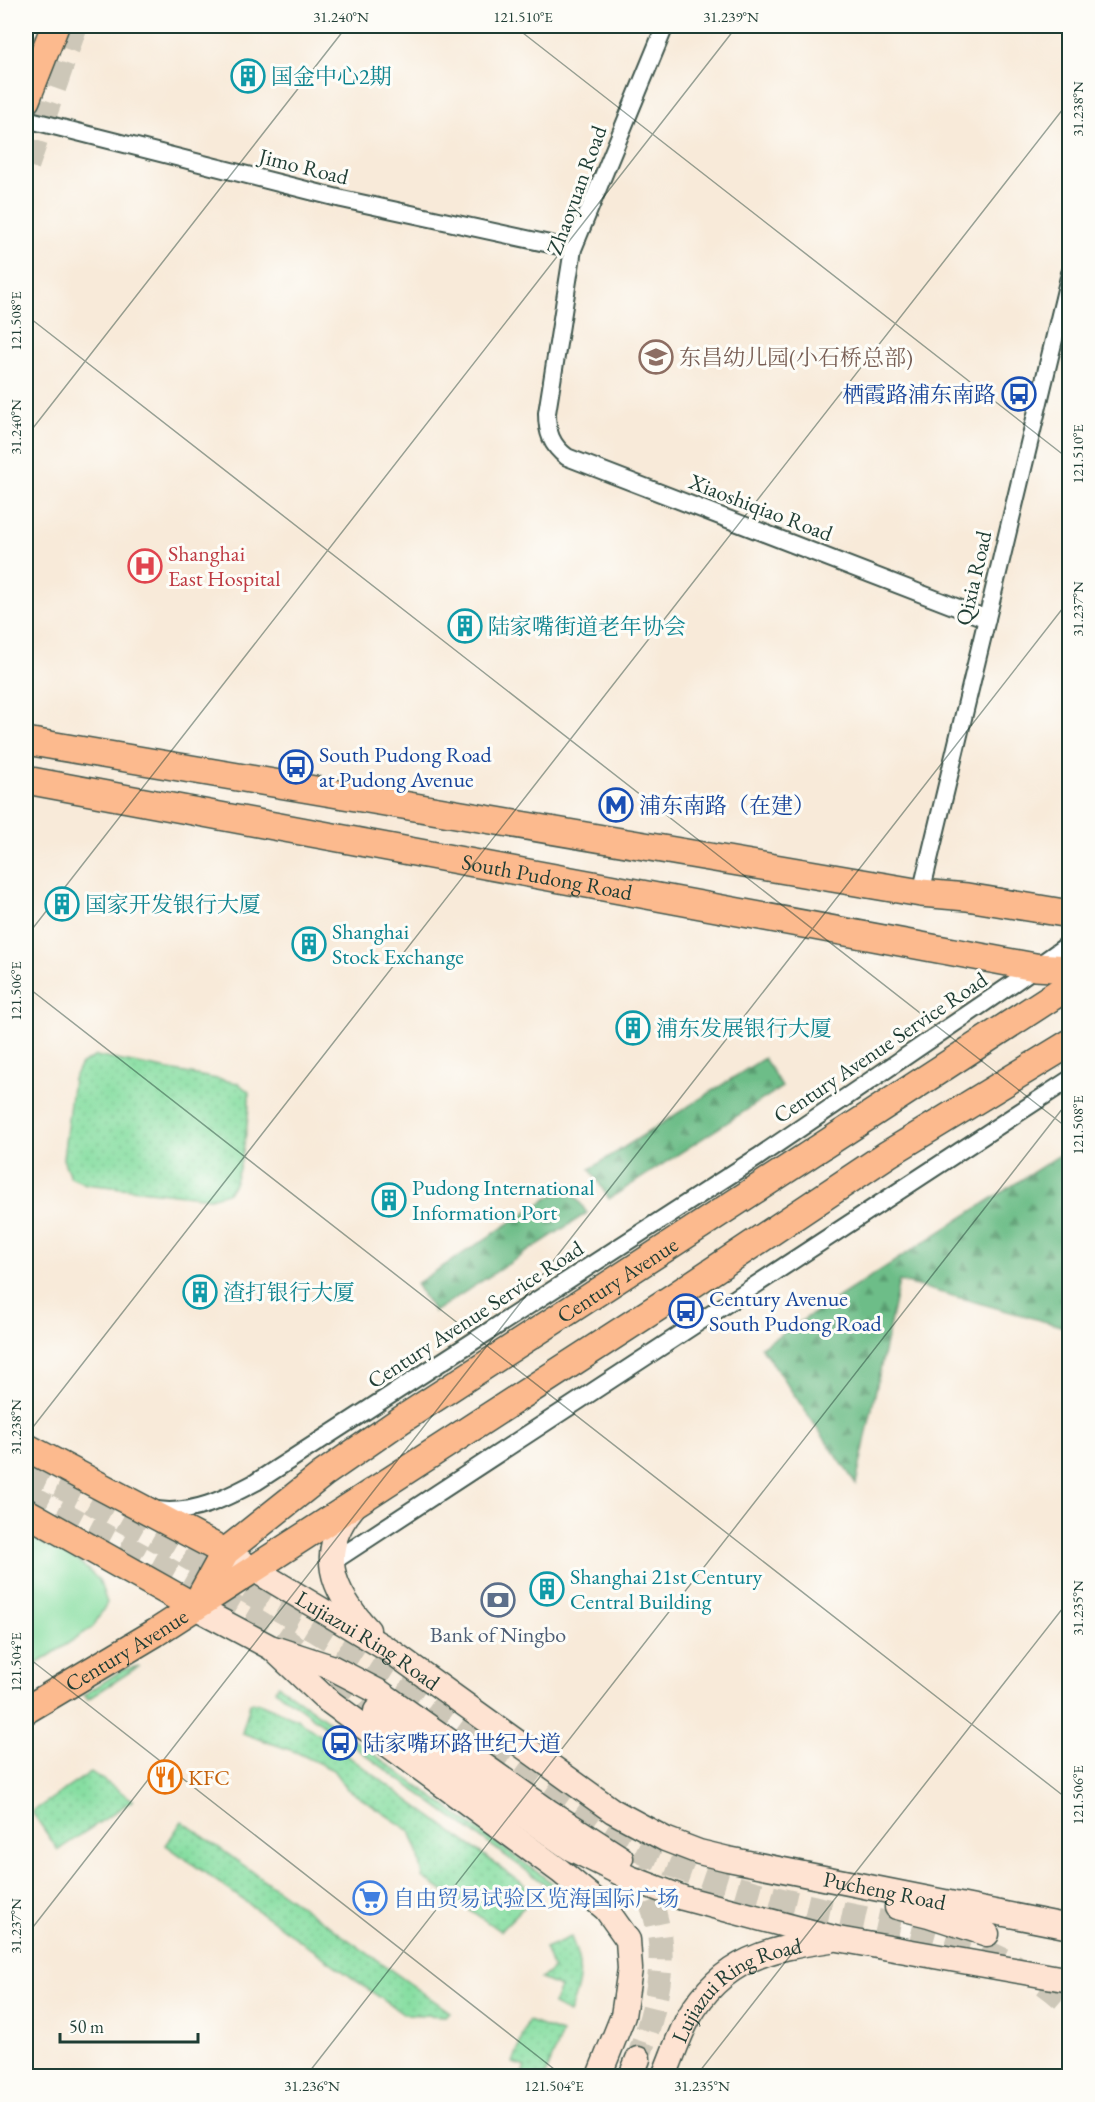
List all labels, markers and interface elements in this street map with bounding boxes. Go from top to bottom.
text: 31.240°N [313,7,369,26]
text: 121.510°E [493,7,553,26]
text: 31.239°N [703,7,759,26]
building icon: 国金中心2期 [230,58,266,94]
place label: 国金中心2期 [271,62,392,91]
text: 31.238°N [1068,81,1087,137]
street label: Zhaoyuan Road [540,121,614,259]
street label: Jimo Road [254,141,353,192]
text: 121.508°E [6,291,25,351]
school or university icon: 东昌幼儿园(小石桥总部) [638,339,674,375]
place label: 东昌幼儿园(小石桥总部) [679,343,913,372]
bus stop icon: 栖霞路浦东南路 [1001,376,1037,412]
place label: 栖霞路浦东南路 [842,380,996,409]
text: 31.240°N [6,399,25,455]
text: 121.510°E [1068,424,1087,484]
street label: Xiaoshiqiao Road [684,466,838,548]
street label: Qixia Road [949,527,999,628]
place label: Shanghai East Hospital [168,539,281,593]
hospital icon: Shanghai East Hospital [127,548,163,584]
text: 31.237°N [1068,581,1087,637]
building icon: 陆家嘴街道老年协会 [447,608,483,644]
place label: 陆家嘴街道老年协会 [488,612,686,641]
place label: South Pudong Road at Pudong Avenue [319,740,493,794]
bus stop icon: South Pudong Road at Pudong Avenue [278,749,314,785]
metro station icon: 浦东南路（在建） [598,787,634,823]
place label: 浦东南路（在建） [639,791,815,820]
street label: South Pudong Road [459,847,636,907]
building icon: 国家开发银行大厦 [44,886,80,922]
place label: 国家开发银行大厦 [85,890,261,919]
place label: Shanghai Stock Exchange [332,917,464,971]
building icon: Shanghai Stock Exchange [291,926,327,962]
text: 121.506°E [6,961,25,1021]
street label: Century Avenue Service Road [768,964,994,1130]
building icon: 浦东发展银行大厦 [615,1010,651,1046]
place label: 浦东发展银行大厦 [656,1014,832,1043]
text: 121.508°E [1068,1095,1087,1155]
place label: Pudong International Information Port [412,1173,595,1227]
building icon: Pudong International Information Port [371,1182,407,1218]
street label: Century Avenue [551,1230,684,1330]
street label: Century Avenue Service Road [362,1233,590,1395]
building icon: 渣打银行大厦 [182,1274,218,1310]
place label: 渣打银行大厦 [223,1278,355,1307]
place label: Century Avenue South Pudong Road [709,1284,883,1338]
bus stop icon: Century Avenue South Pudong Road [668,1293,704,1329]
text: 31.238°N [6,1399,25,1455]
place label: Shanghai 21st Century Central Building [570,1562,763,1616]
building icon: Shanghai 21st Century Central Building [529,1571,565,1607]
text: 31.235°N [1068,1580,1087,1636]
bank icon: Bank of Ningbo [480,1582,516,1618]
street label: Lujiazui Ring Road [290,1584,446,1697]
street label: Century Avenue [60,1601,194,1699]
place label: Bank of Ningbo [430,1620,566,1649]
text: 121.504°E [6,1632,25,1692]
bus stop icon: 陆家嘴环路世纪大道 [322,1725,358,1761]
place label: 陆家嘴环路世纪大道 [363,1729,561,1758]
restaurant icon: KFC [147,1759,183,1795]
place label: KFC [188,1763,230,1792]
text: 121.506°E [1068,1765,1087,1825]
street label: Pucheng Road [821,1864,949,1917]
supermarket icon: 自由贸易试验区览海国际广场 [352,1880,388,1916]
place label: 自由贸易试验区览海国际广场 [393,1884,679,1913]
text: 31.237°N [6,1898,25,1954]
street label: Lujiazui Ring Road [665,1931,805,2047]
scale bar [60,2006,198,2044]
text: 50 m [69,2015,104,2038]
text: 31.236°N [284,2076,340,2095]
text: 121.504°E [524,2076,584,2095]
text: 31.235°N [674,2076,730,2095]

